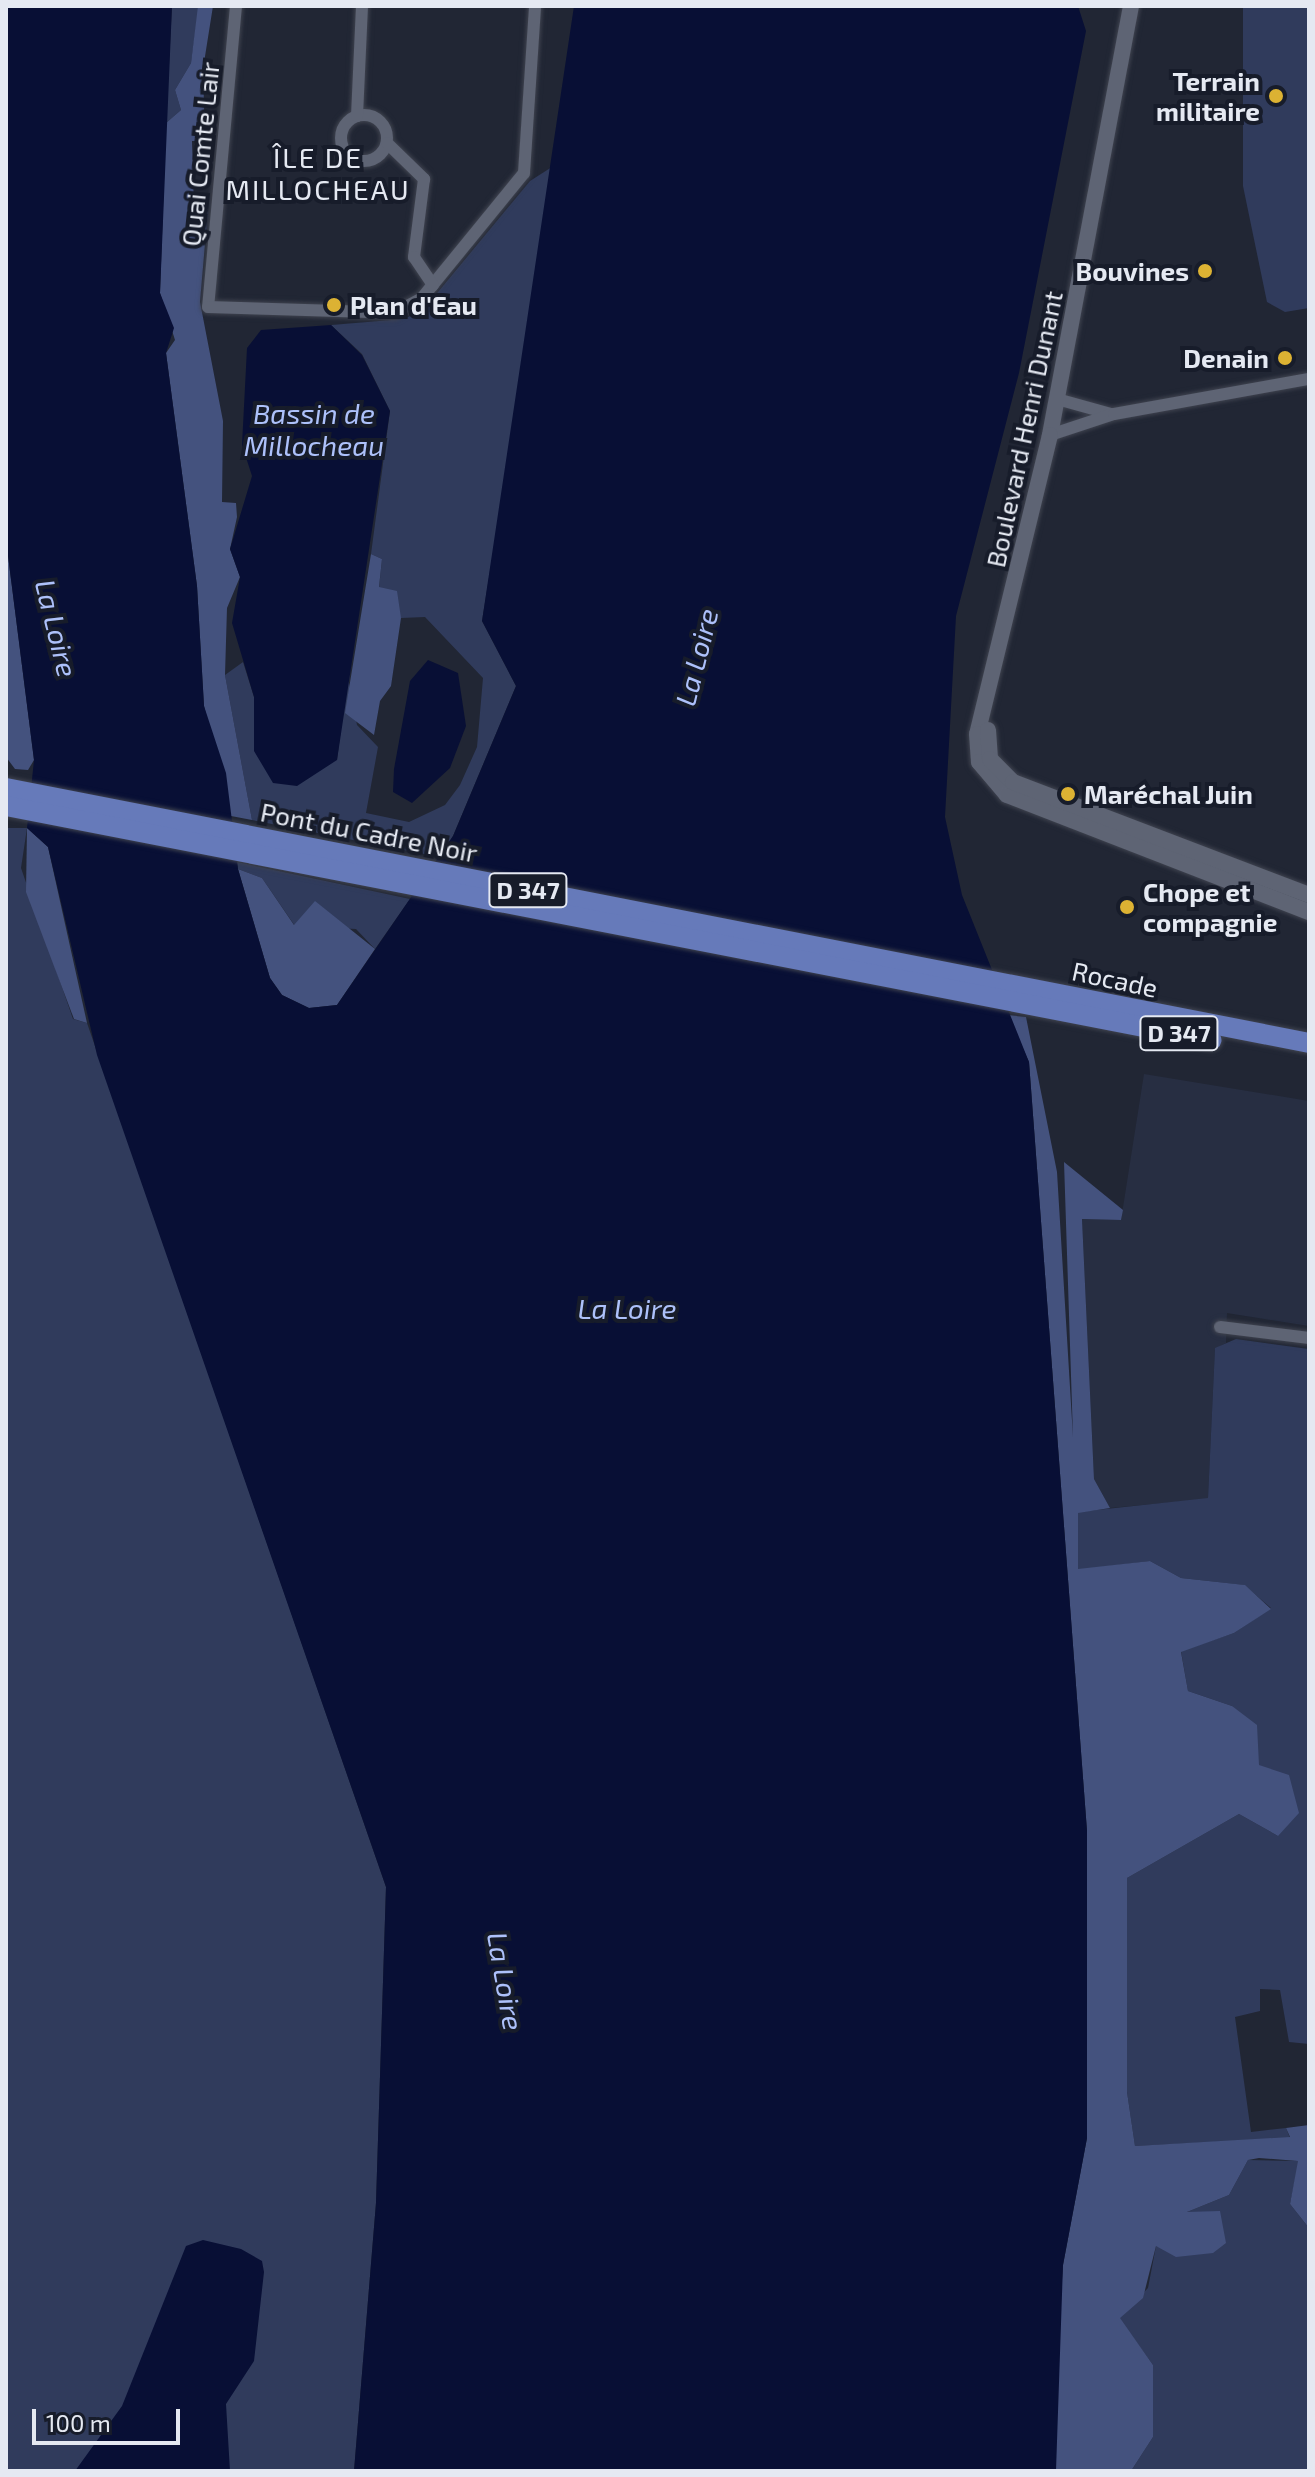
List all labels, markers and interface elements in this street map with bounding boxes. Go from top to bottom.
street label: Quai Comte Lair [175,60,225,248]
place label: Terrain militaire [1156,65,1260,126]
marker: Terrain militaire [1267,87,1285,105]
district label: ÎLE DE MILLOCHEAU [225,140,411,206]
place label: Bouvines [1076,255,1189,287]
marker: Bouvines [1196,262,1214,280]
street label: Boulevard Henri Dunant [979,288,1069,570]
place label: Plan d'Eau [350,289,477,321]
marker: Plan d'Eau [325,296,343,314]
place label: Denain [1183,342,1269,374]
marker: Denain [1276,349,1294,367]
water label: Bassin de Millocheau [244,396,384,462]
water label: La Loire [29,576,85,680]
water label: La Loire [668,605,724,709]
place label: Maréchal Juin [1084,778,1254,810]
marker: Maréchal Juin [1059,785,1077,803]
street label: Pont du Cadre Noir [258,796,480,868]
road number: D 347 [488,870,568,910]
place label: Chope et compagnie [1143,876,1277,938]
marker: Chope et compagnie [1118,898,1136,916]
street label: Rocade [1069,955,1161,1003]
road number: D 347 [1139,1013,1219,1053]
water label: La Loire [577,1291,677,1325]
water label: La Loire [481,1929,531,2033]
scale bar [36,2393,184,2443]
text: 100 m [46,2408,111,2437]

